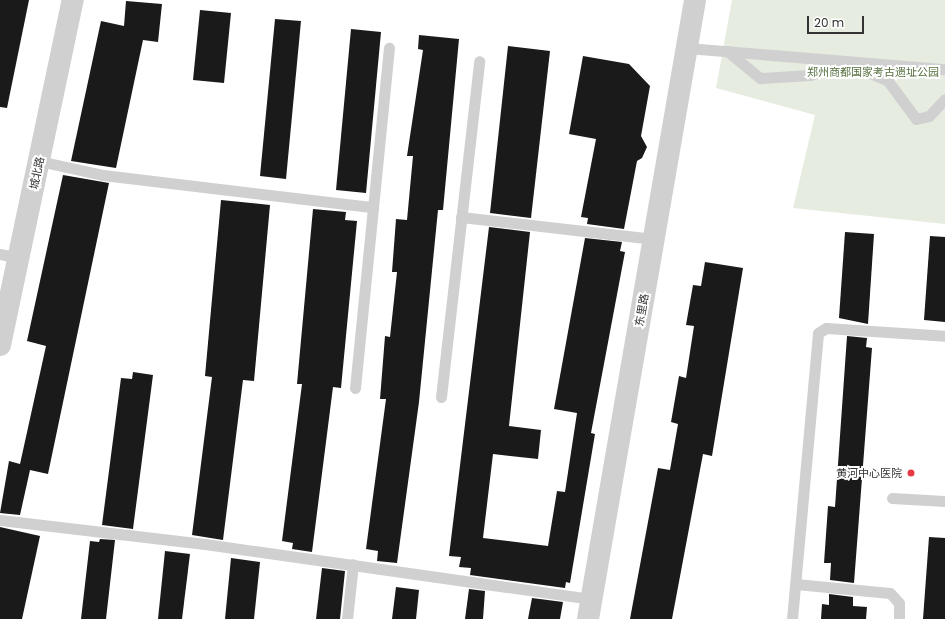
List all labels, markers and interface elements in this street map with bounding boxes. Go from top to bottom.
scale bar [809,8,866,34]
text: 20 m [814,14,844,31]
park label: 郑州商都国家考古遗址公园 [807,65,939,79]
street label: 城北路 [27,155,47,191]
street label: 东里路 [633,293,651,327]
place label: 黄河中心医院 [836,466,902,480]
marker: 黄河中心医院 [905,467,917,479]

